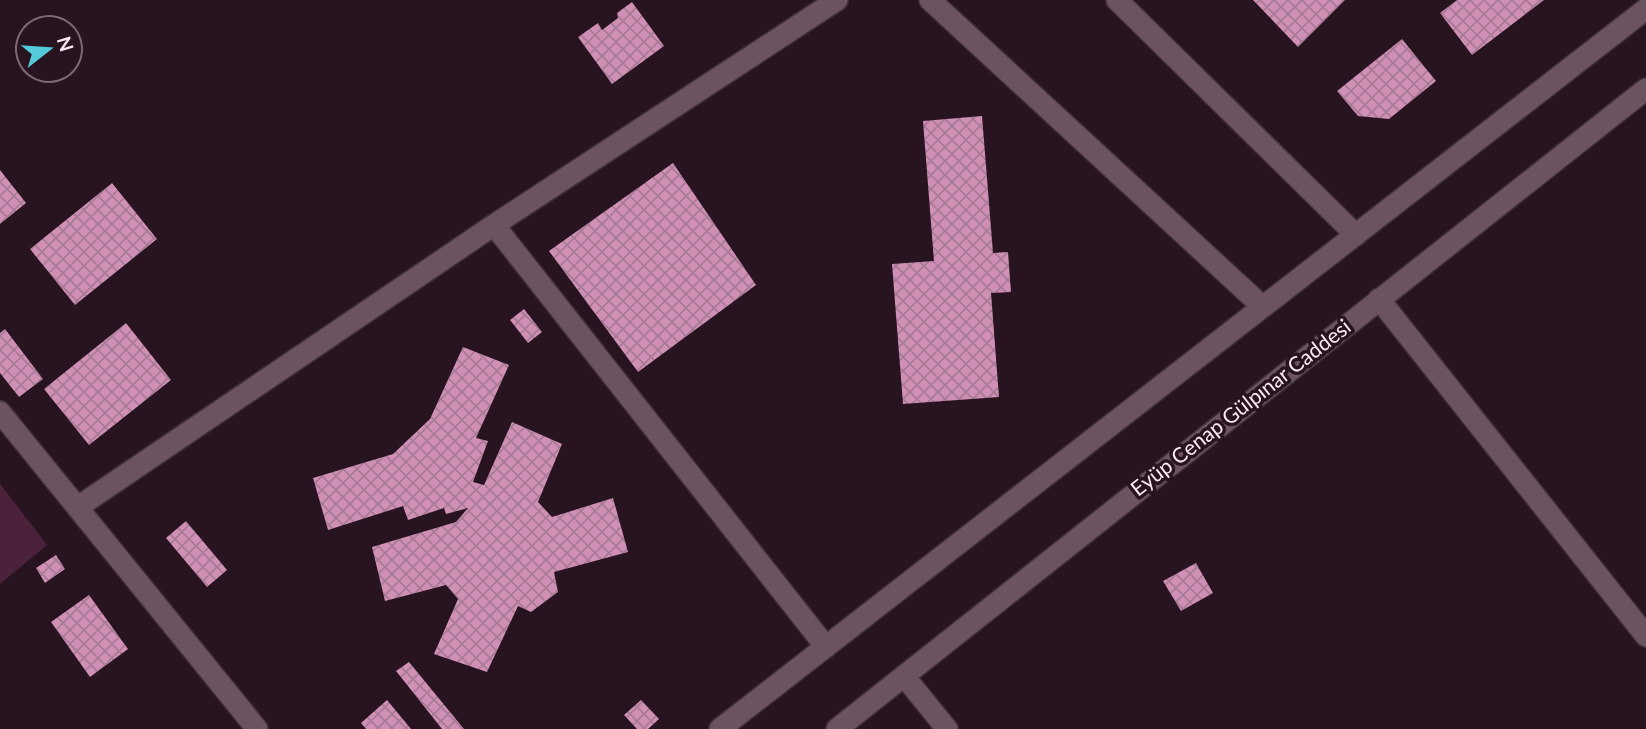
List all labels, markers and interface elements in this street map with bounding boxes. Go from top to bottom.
north arrow [14,14,84,84]
text: N [53,34,79,54]
street label: Eyüp Cenap Gülpınar Caddesi [1125,313,1355,500]

